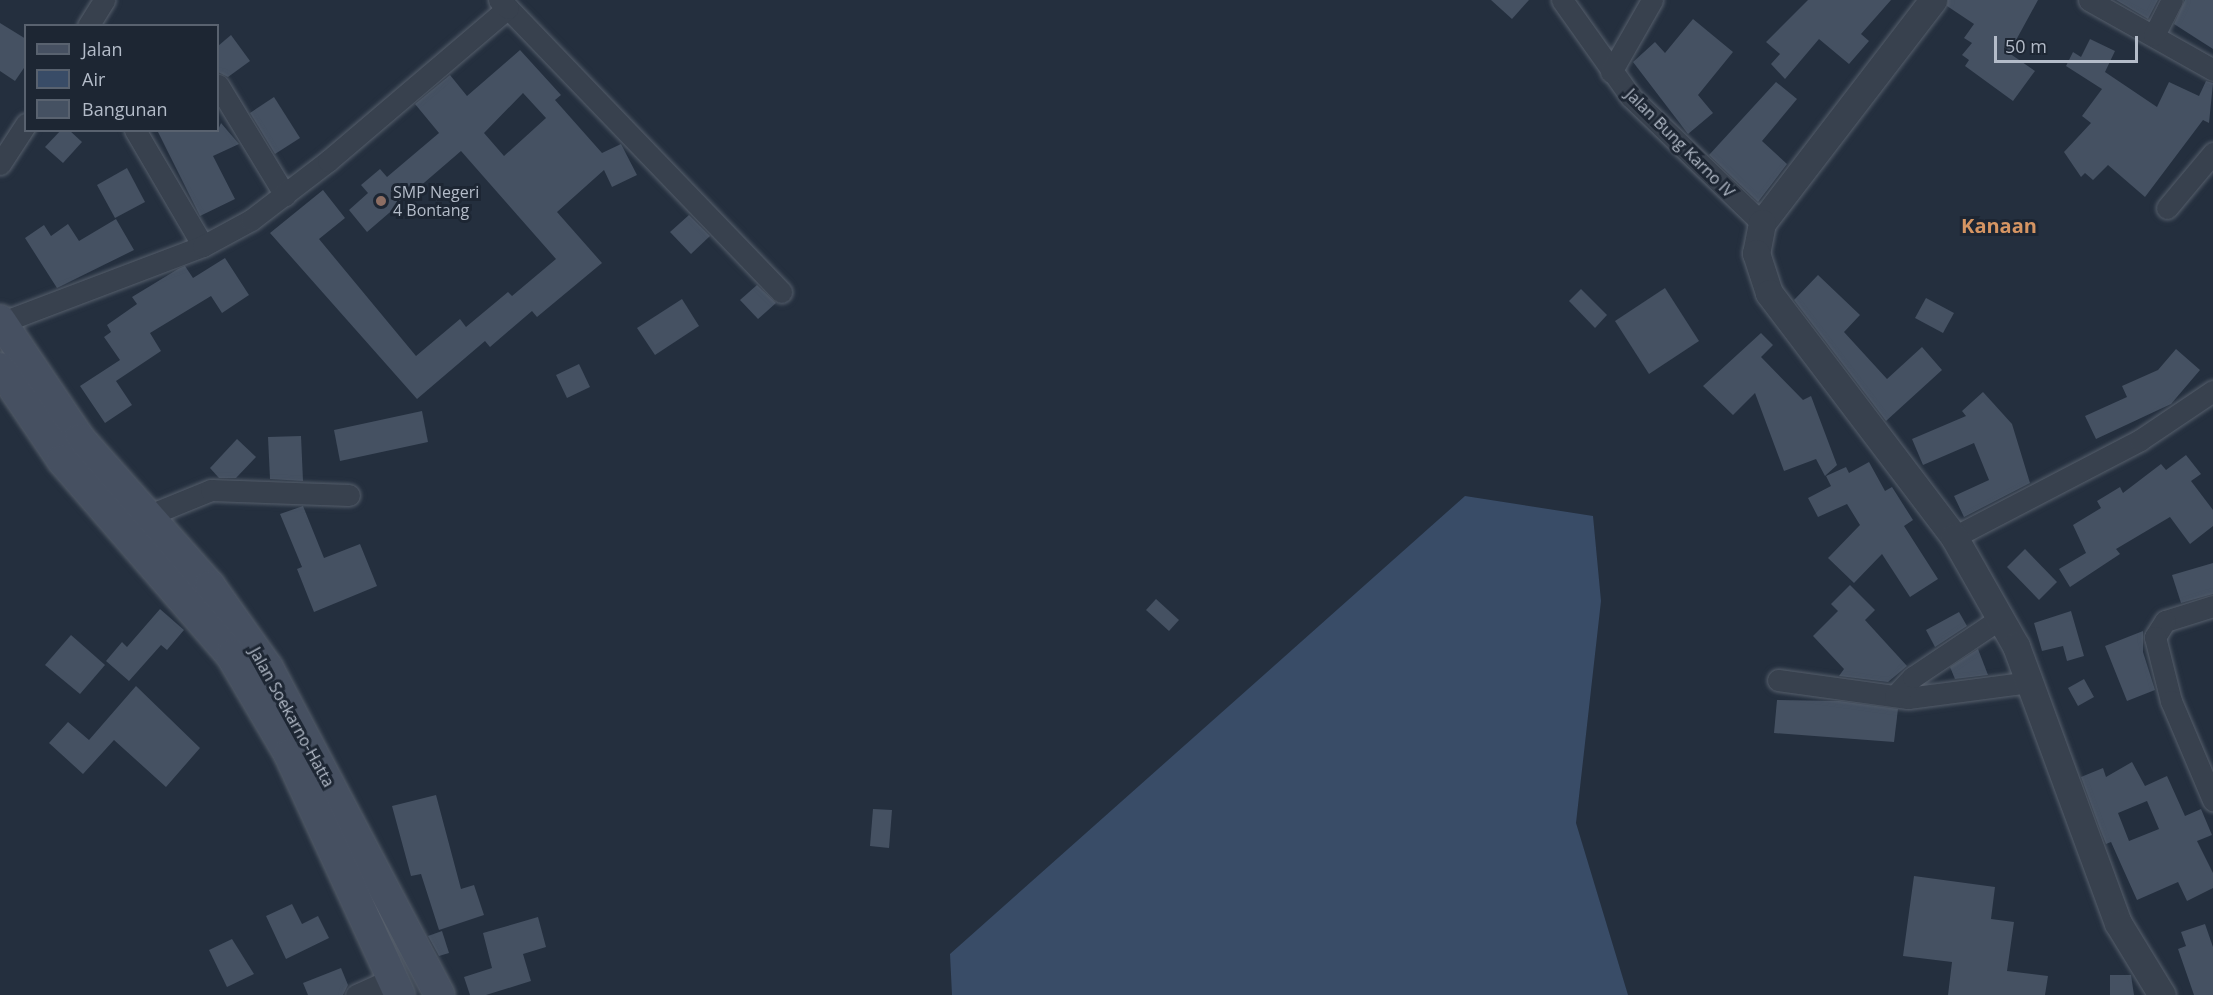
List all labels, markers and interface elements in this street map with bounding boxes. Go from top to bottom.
legend [24,24,219,132]
scale bar [1997,24,2141,62]
text: 50 m [2005,34,2047,58]
text: Jalan [82,37,122,61]
text: Air [82,67,105,91]
street label: Jalan Bung Karno IV [1622,85,1738,201]
text: Bangunan [82,97,168,121]
place label: SMP Negeri 4 Bontang [393,182,479,220]
marker: SMP Negeri 4 Bontang [374,194,388,208]
district label: Kanaan [1961,213,2037,237]
street label: Jalan Soekarno-Hatta [246,644,338,790]

